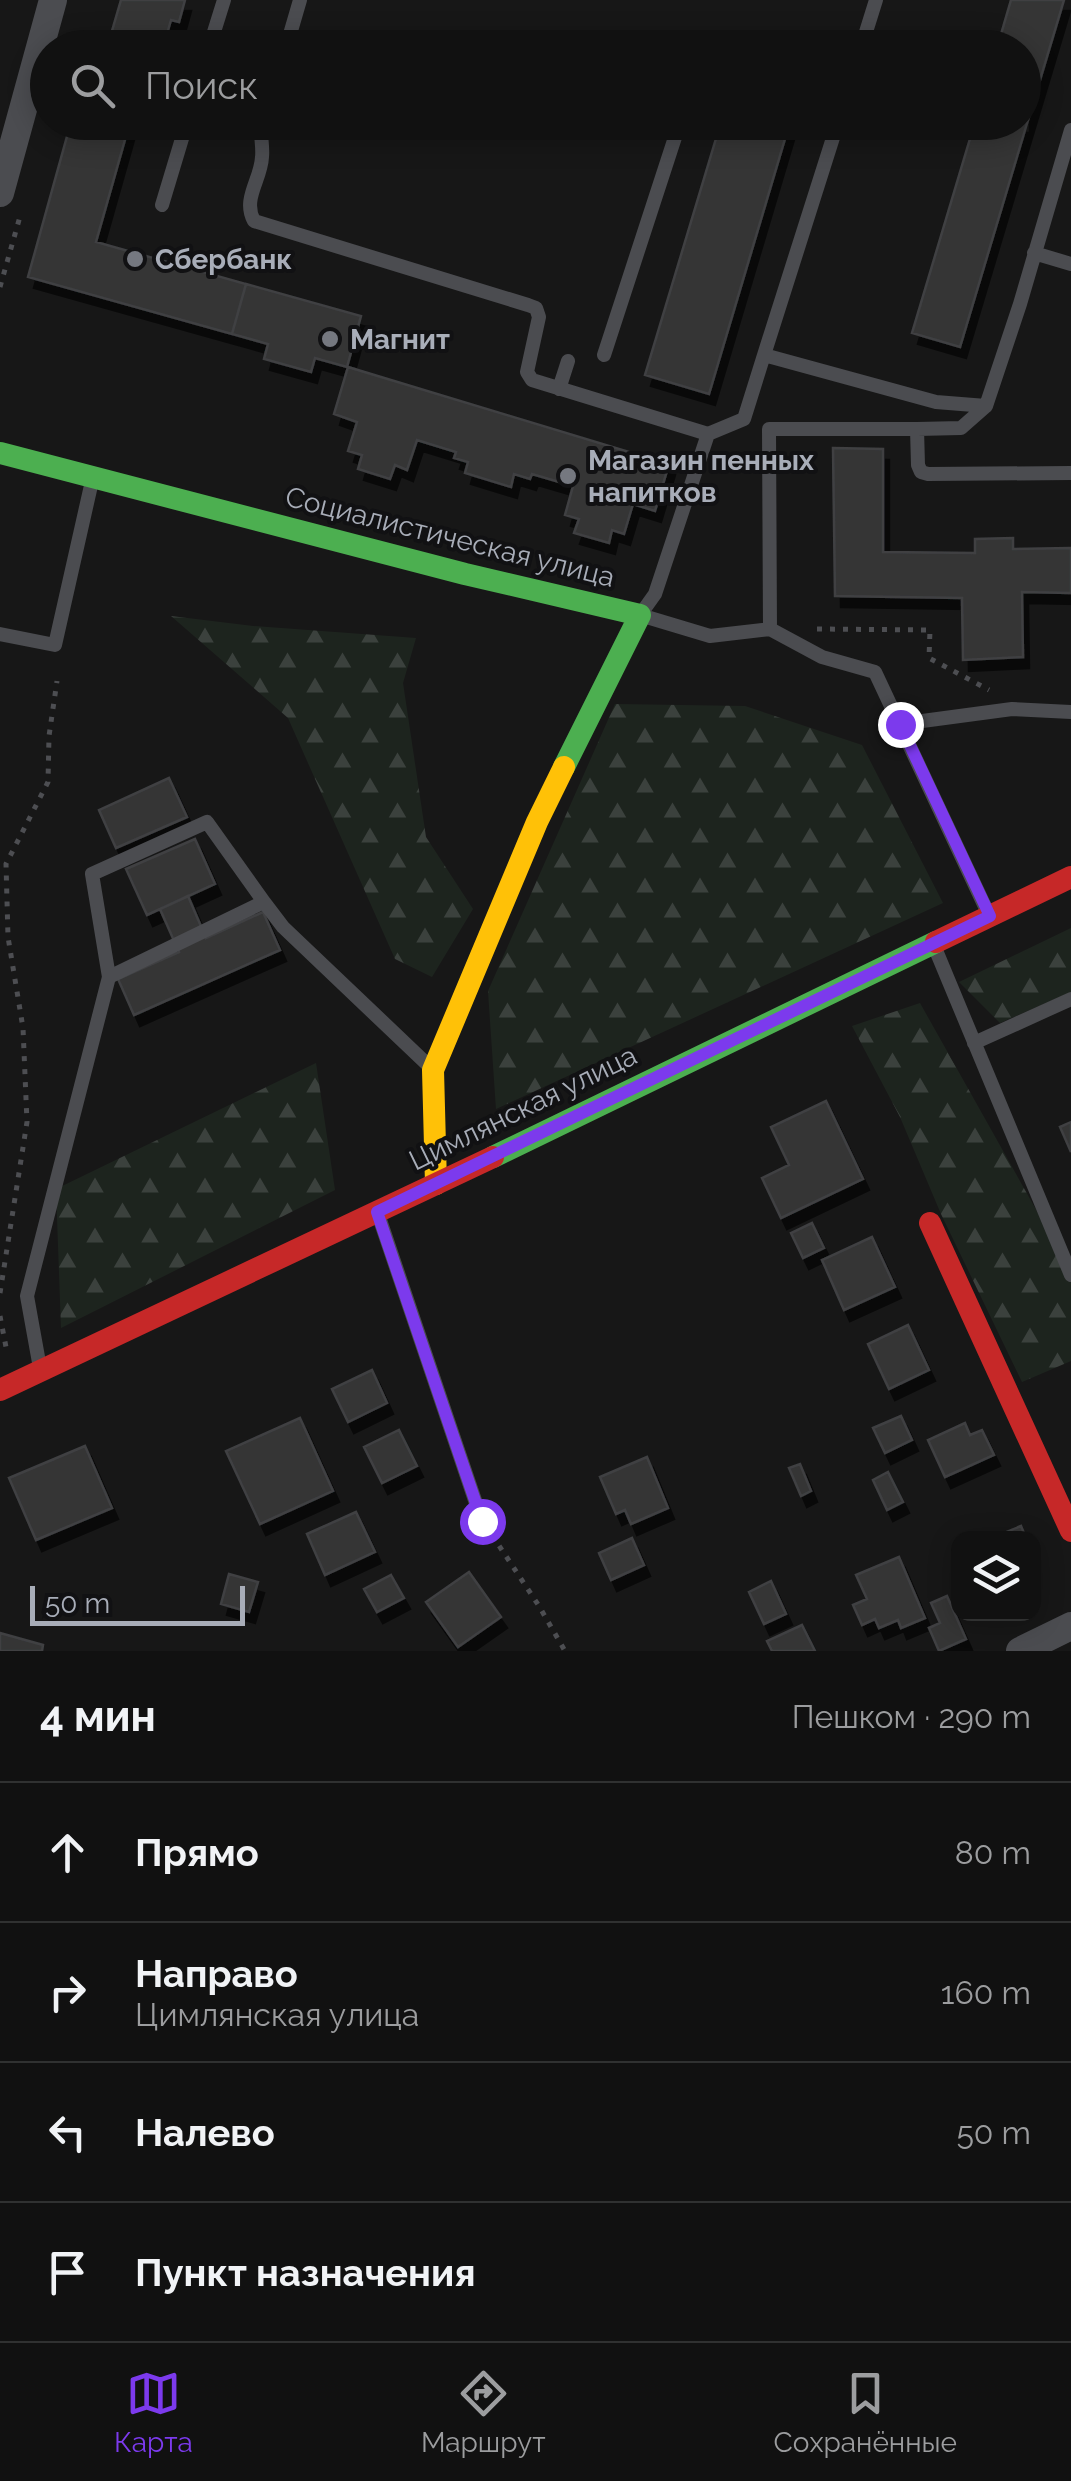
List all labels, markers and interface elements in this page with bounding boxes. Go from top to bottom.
search box [30,30,1041,140]
icon: search [65,58,120,113]
text: Поиск [145,63,258,108]
place label: Сбербанк [155,243,292,276]
marker: Сбербанк [124,248,146,270]
place label: Магнит [350,323,450,356]
marker: Магнит [319,328,341,350]
place label: Магазин пенных напитков [588,444,814,509]
marker: Магазин пенных напитков [557,465,579,487]
street label: Социалистическая улица [282,480,618,594]
route end [878,702,924,748]
street label: Цимлянская улица [404,1039,642,1177]
route start [460,1499,506,1545]
map controls [951,1531,1041,1621]
button: layers [951,1531,1041,1621]
scale bar [30,1581,245,1626]
text: 50 m [45,1587,110,1620]
text: 4 мин [40,1692,156,1741]
text: Пешком · 290 m [792,1698,1031,1735]
icon: ahead [40,1825,95,1880]
text: Прямо [135,1830,259,1875]
text: 80 m [955,1834,1031,1871]
text: Направо [135,1951,298,1996]
icon: right [40,1965,95,2020]
text: 160 m [941,1974,1031,2011]
text: Цимлянская улица [135,1996,419,2033]
icon: left [40,2105,95,2160]
text: Налево [135,2110,275,2155]
text: 50 m [956,2114,1031,2151]
icon: arrive [40,2245,95,2300]
text: Пункт назначения [135,2250,476,2295]
tab: Карта [114,2366,193,2459]
tab: Маршрут [421,2366,546,2459]
tab: Сохранённые [774,2366,957,2459]

